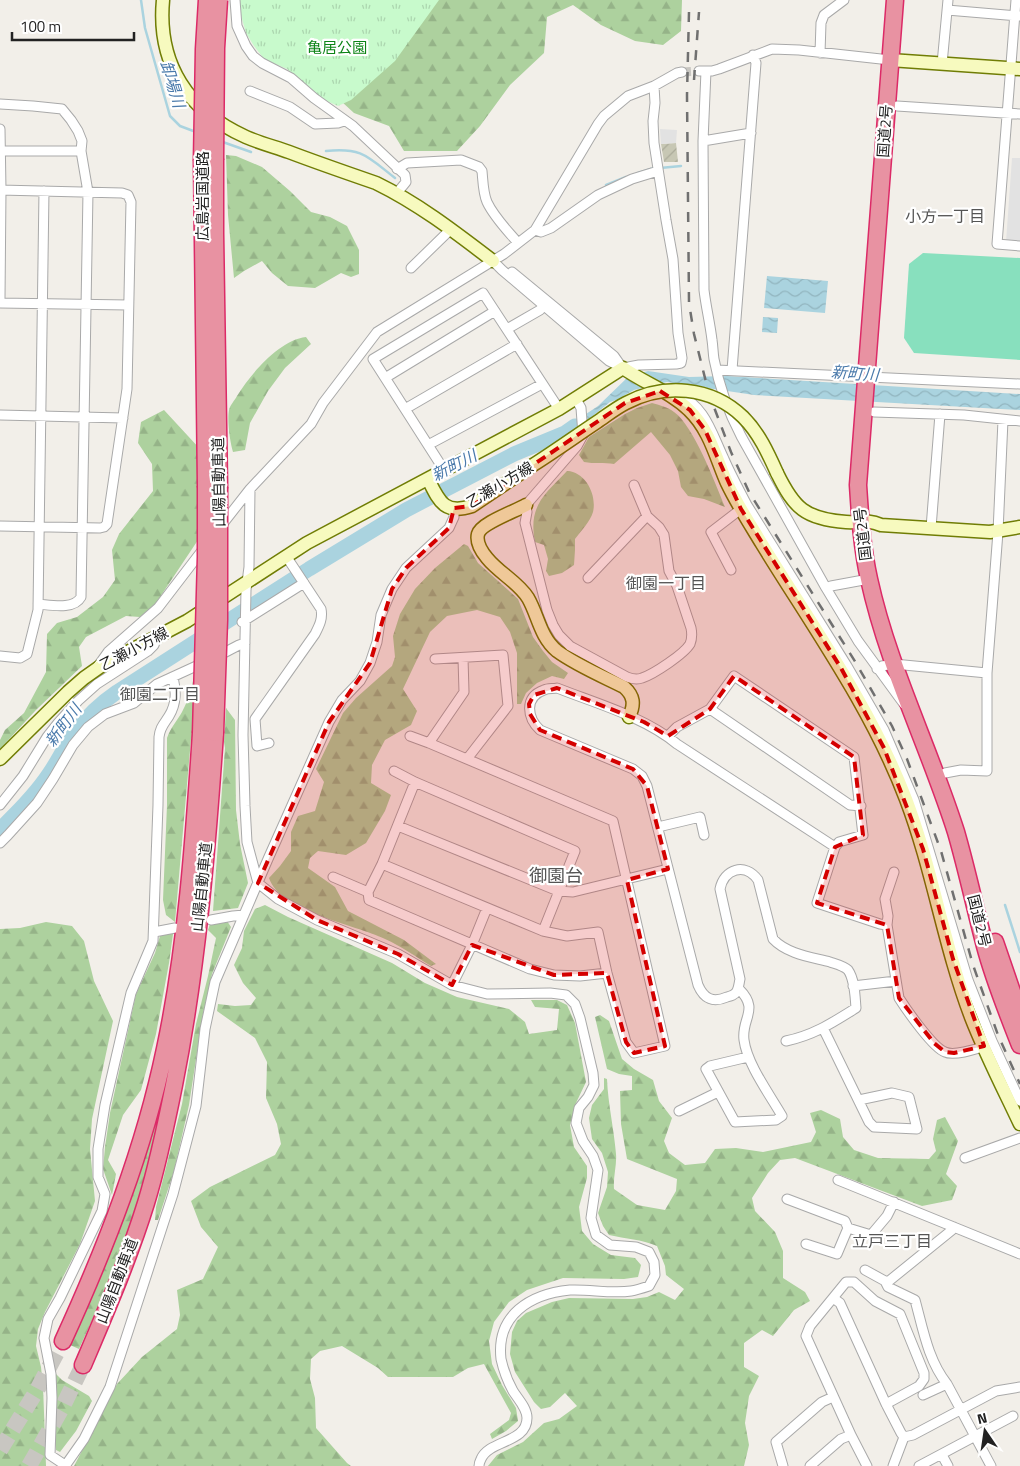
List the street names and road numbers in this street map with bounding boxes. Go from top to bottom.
street label: 国道2号 [871,104,898,158]
street label: 広島岩国道路 [191,151,214,241]
street label: 山陽自動車道 [206,437,231,527]
street label: 乙瀬小方線 [462,455,538,514]
street label: 国道2号 [848,506,877,562]
street label: 乙瀬小方線 [95,621,172,676]
street label: 山陽自動車道 [185,841,218,933]
street label: 国道2号 [962,892,997,950]
street label: 山陽自動車道 [90,1235,143,1327]

